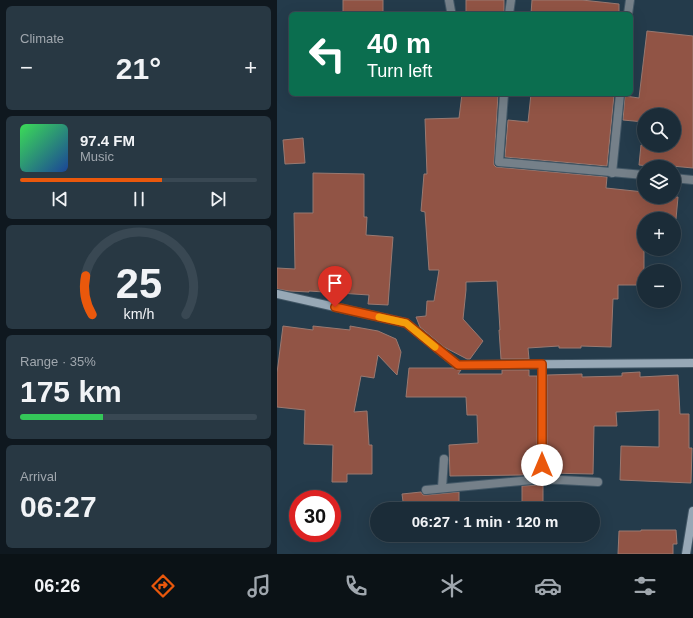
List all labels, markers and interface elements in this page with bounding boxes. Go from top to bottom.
icon: left [301,28,353,80]
text: 40 m [367,28,431,59]
text: Climate [20,31,64,46]
text: 21° [116,52,161,85]
text: − [20,55,33,80]
text: + [244,55,257,80]
text: Turn left [367,61,432,81]
map controls [637,108,681,308]
button: search [637,108,681,152]
text: 97.4 FM [80,132,135,149]
text: Music [80,149,114,164]
button: layers [637,160,681,204]
icon: previous [49,188,71,210]
icon: pause [128,188,150,210]
icon: next [207,188,229,210]
button: + [637,212,681,256]
text: 25 [115,260,162,307]
button: − [637,264,681,308]
pin [318,266,352,307]
icon: arrive [324,272,346,294]
text: km/h [123,306,154,322]
text: Range · 35% [20,354,96,369]
text: 175 km [20,375,122,408]
position arrow [521,444,563,486]
text: Arrival [20,469,57,484]
text: 06:27 [20,490,97,523]
speed limit sign: 30 [289,490,341,542]
text: 06:27 · 1 min · 120 m [412,513,558,530]
icon: directions [149,572,177,600]
icon: music [245,572,273,600]
icon: phone [342,572,370,600]
icon: climate [438,572,466,600]
icon: car [534,572,562,600]
icon: filters [631,572,659,600]
text: 06:26 [34,576,80,596]

